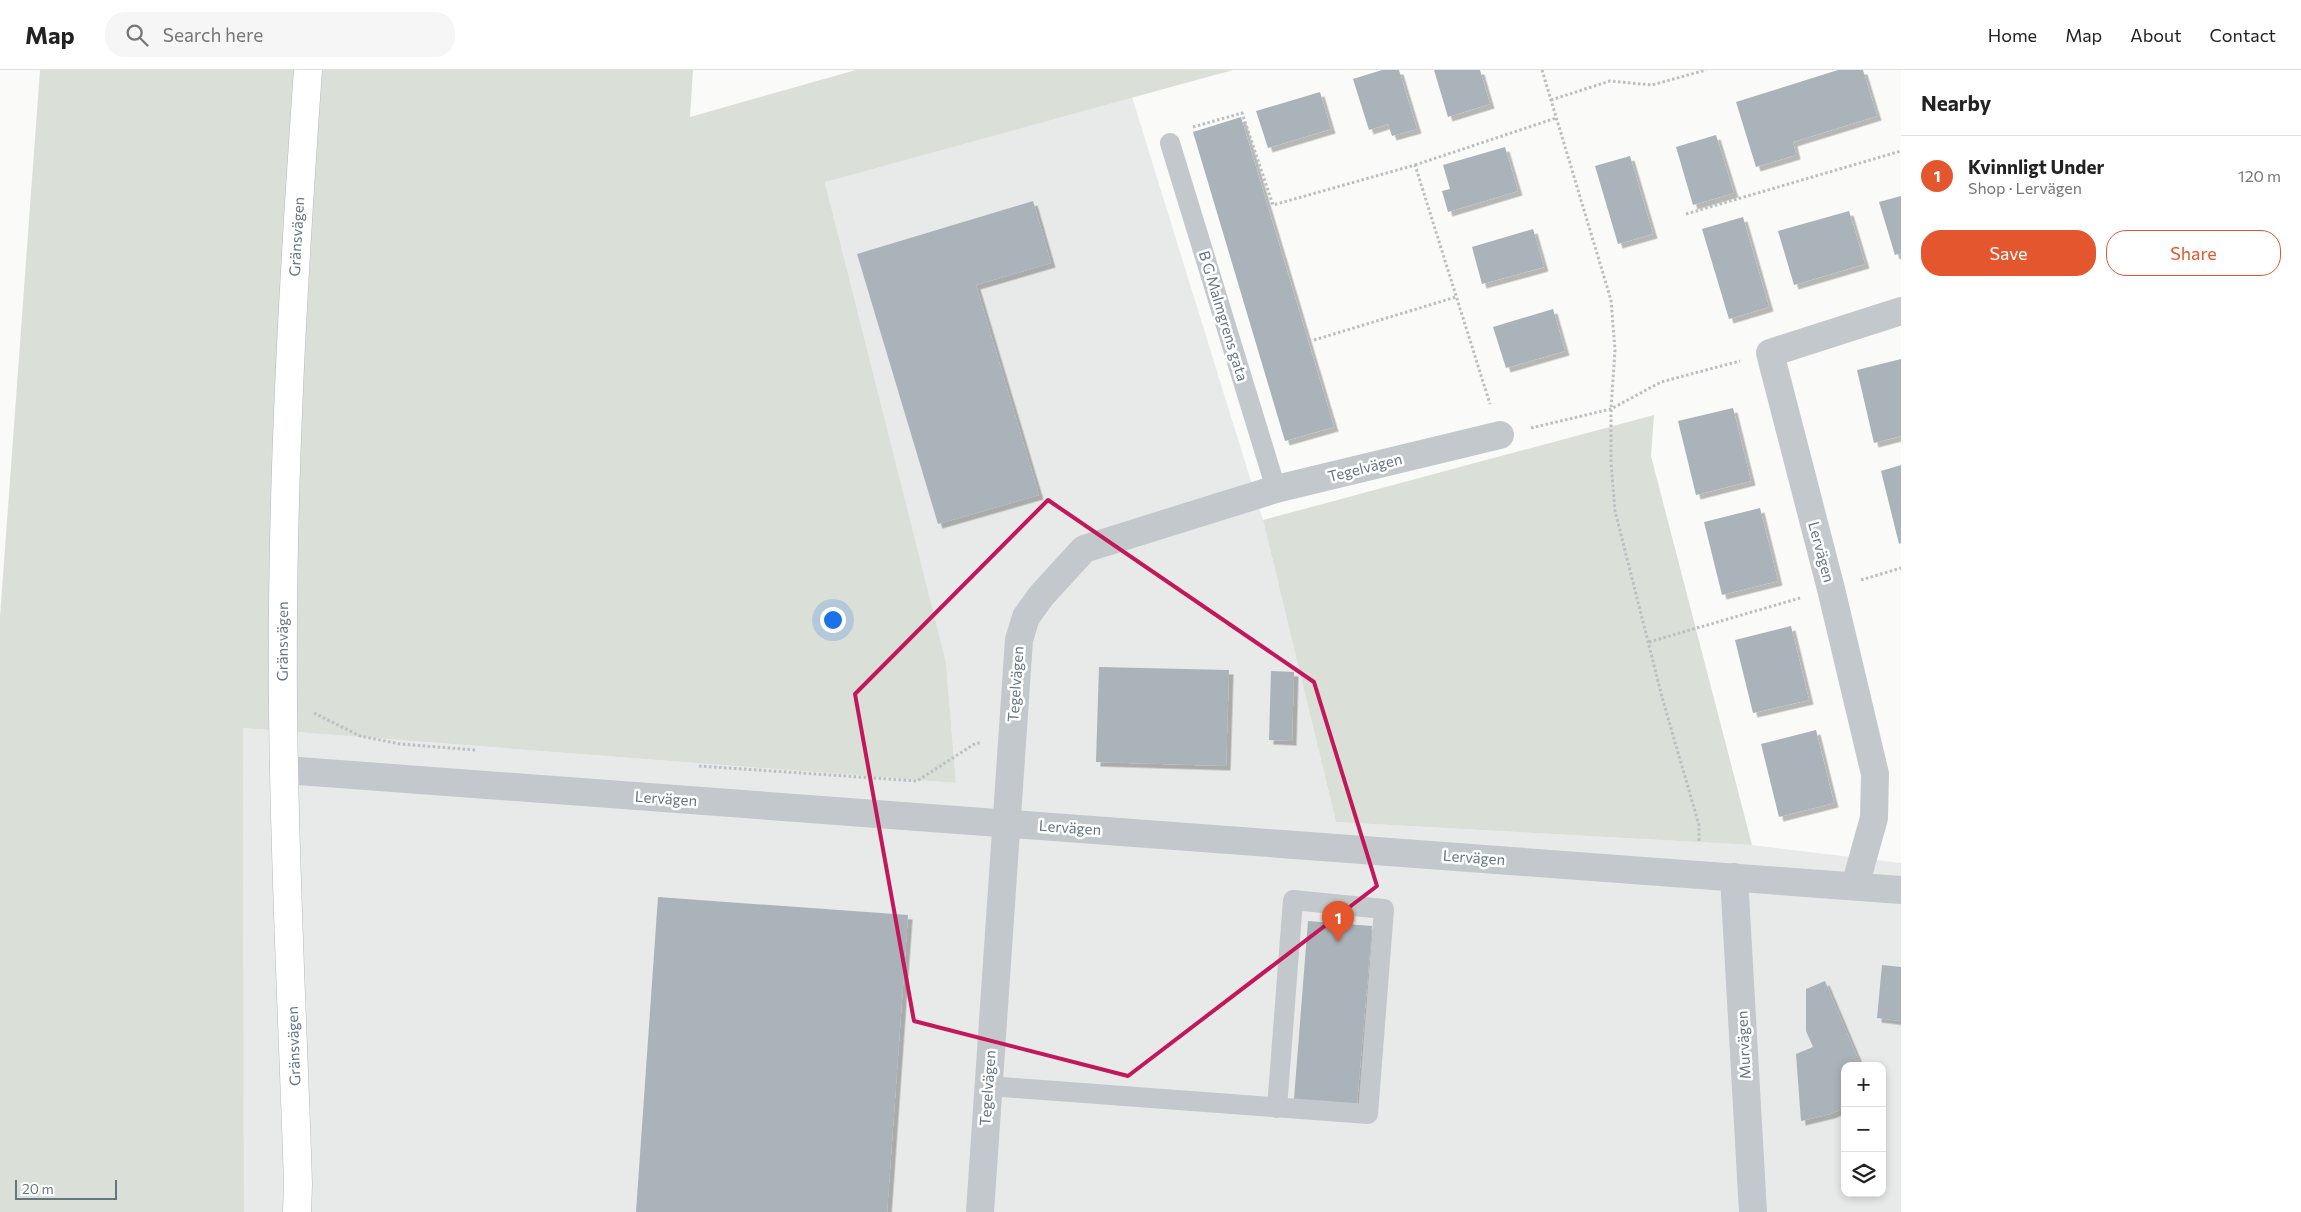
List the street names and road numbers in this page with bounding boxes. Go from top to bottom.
street label: Gränsvägen [285,196,307,277]
street label: B G Malmgrens gata [1196,248,1252,383]
street label: Tegelvägen [1326,449,1404,485]
street label: Lervägen [1805,519,1839,584]
street label: Gränsvägen [273,601,291,681]
street label: Tegelvägen [1003,645,1027,722]
street label: Lervägen [634,787,698,809]
street label: Lervägen [1038,816,1102,838]
street label: Lervägen [1442,846,1506,868]
street label: Gränsvägen [283,1006,303,1086]
street label: Murvägen [1732,1010,1754,1080]
street label: Tegelvägen [975,1049,999,1126]

